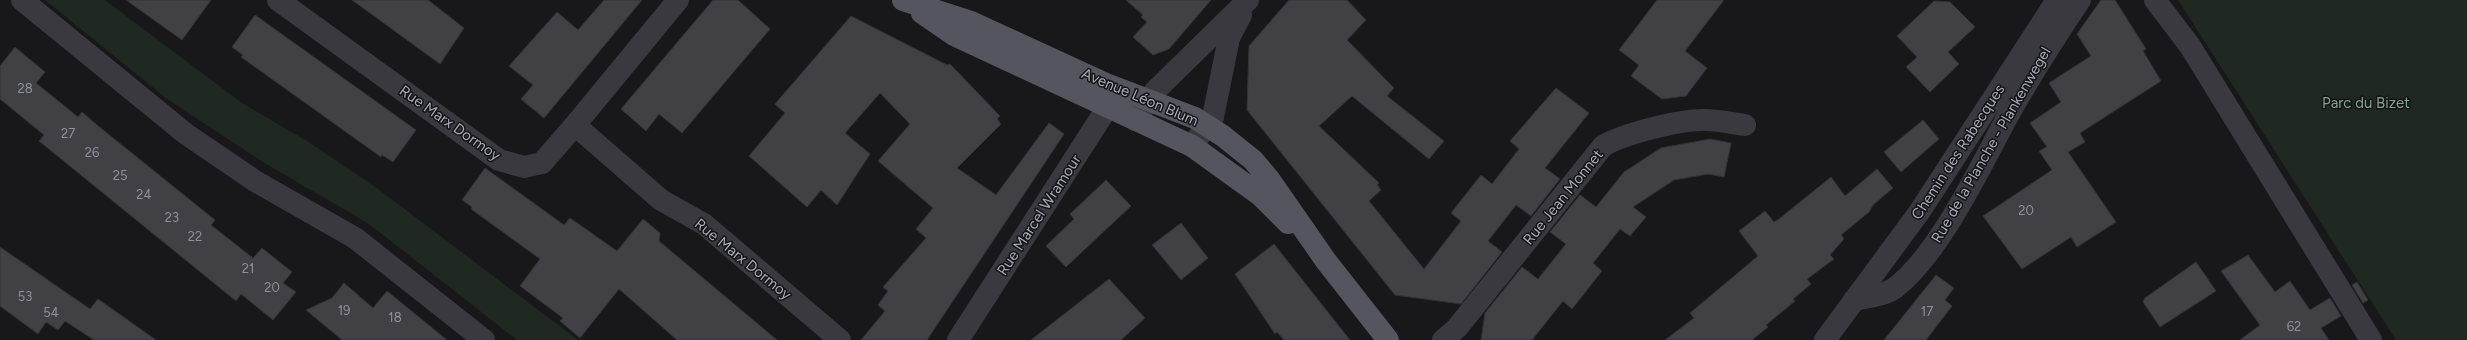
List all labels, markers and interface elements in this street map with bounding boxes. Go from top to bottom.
street label: Rue de la Planche - Plankenwegel [1927,44,2055,246]
street label: Avenue Léon Blum [1079,64,1201,130]
house number: 28 [17,81,33,96]
street label: Rue Marx Dormoy [396,81,504,165]
street label: Chemin des Rabecques [1907,81,2009,223]
park label: Parc du Bizet [2322,94,2410,112]
house number: 27 [61,126,75,141]
house number: 26 [85,145,99,160]
street label: Rue Jean Monnet [1519,146,1607,248]
street label: Rue Marcel Wramour [993,151,1085,279]
house number: 25 [113,168,127,183]
house number: 24 [136,187,152,202]
house number: 20 [2018,203,2034,218]
house number: 23 [165,210,179,225]
street label: Rue Marx Dormoy [691,215,795,304]
house number: 22 [188,229,202,244]
house number: 21 [242,261,254,276]
house number: 20 [264,280,280,295]
house number: 53 [18,289,32,304]
house number: 19 [338,303,350,318]
house number: 17 [1921,304,1933,319]
house number: 54 [43,305,59,320]
house number: 18 [388,310,402,325]
house number: 62 [2287,319,2301,334]

